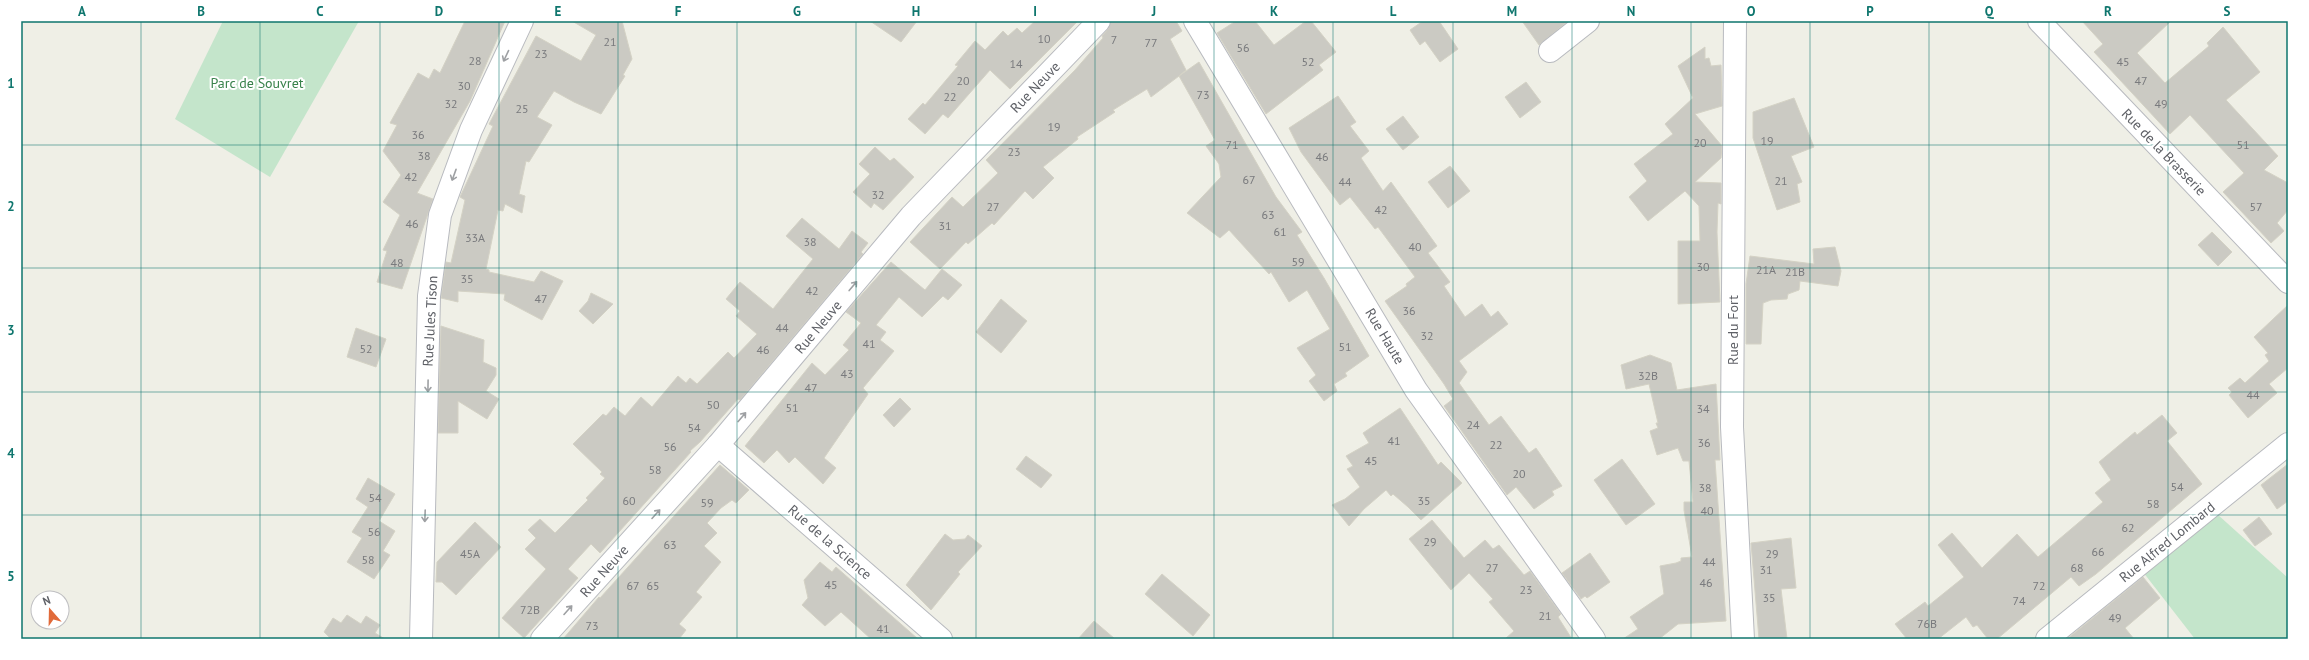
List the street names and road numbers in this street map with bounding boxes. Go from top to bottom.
street label: Rue Neuve [1006,58,1064,116]
street label: Rue de la Brasserie [2118,105,2210,199]
street label: Rue Jules Tison [419,275,441,367]
street label: Rue du Fort [1724,295,1742,365]
street label: Rue Neuve [790,297,846,357]
street label: Rue Haute [1361,305,1409,367]
street label: Rue Alfred Lombard [2115,498,2219,586]
street label: Rue de la Science [784,501,876,583]
street label: Rue Neuve [576,541,632,601]

